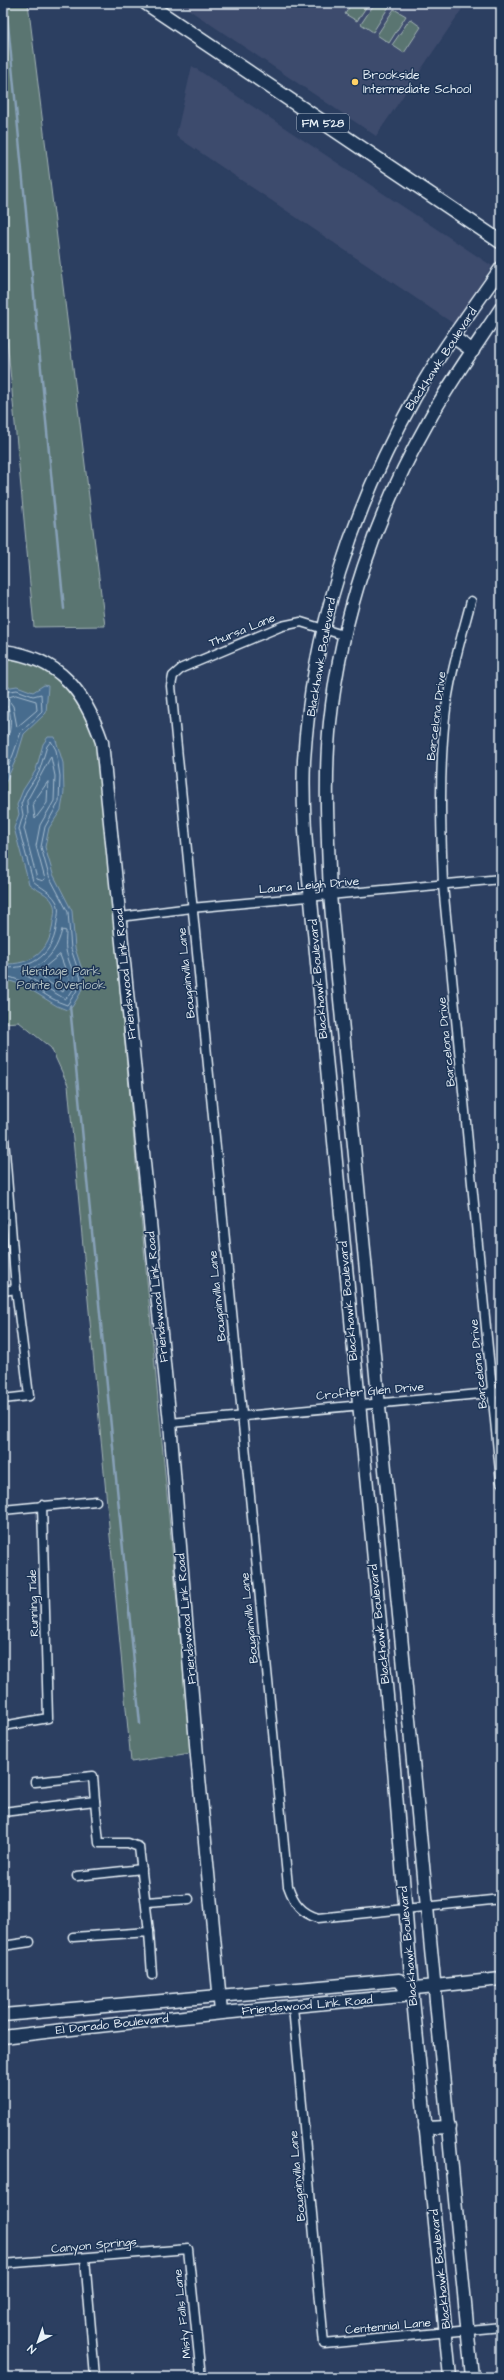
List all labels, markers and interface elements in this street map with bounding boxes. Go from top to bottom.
place label: Brookside Intermediate School [363,67,472,98]
marker: Brookside Intermediate School [350,77,360,87]
road number: FM 528 [297,114,349,132]
street label: Blackhawk Boulevard [402,304,481,414]
street label: Blackhawk Boulevard [303,596,340,718]
street label: Thursa Lane [207,609,278,651]
street label: Barcelona Drive [423,670,450,762]
street label: Laura Leigh Drive [258,873,360,899]
street label: Friendswood Link Road [110,908,141,1040]
street label: Blackhawk Boulevard [305,918,332,1040]
street label: Bougainvilla Lane [173,926,201,1019]
park label: Heritage Park Pointe Overlook [17,963,106,994]
street label: Barcelona Drive [433,996,460,1088]
street label: Friendswood Link Road [142,1231,173,1363]
street label: Blackhawk Boulevard [335,1240,362,1362]
street label: Bougainvilla Lane [204,1249,232,1342]
street label: Barcelona Drive [465,1318,492,1410]
street label: Crofter Glen Drive [315,1378,425,1405]
street label: Friendswood Link Road [172,1553,201,1685]
street label: Blackhawk Boulevard [365,1563,394,1685]
street label: Running Tide [24,1568,44,1637]
street label: Bougainvilla Lane [236,1571,264,1664]
street label: Blackhawk Boulevard [395,1885,422,2007]
street label: Friendswood Link Road [241,1991,373,2020]
street label: El Dorado Boulevard [55,2010,169,2039]
street label: Bougainvilla Lane [285,2129,311,2222]
street label: Blackhawk Boulevard [426,2208,455,2330]
street label: Canyon Springs [51,2233,138,2259]
street label: Misty Falls Lane [169,2268,197,2360]
street label: Centennial Lane [345,2314,432,2339]
north arrow [18,2322,58,2362]
text: N [24,2341,39,2357]

